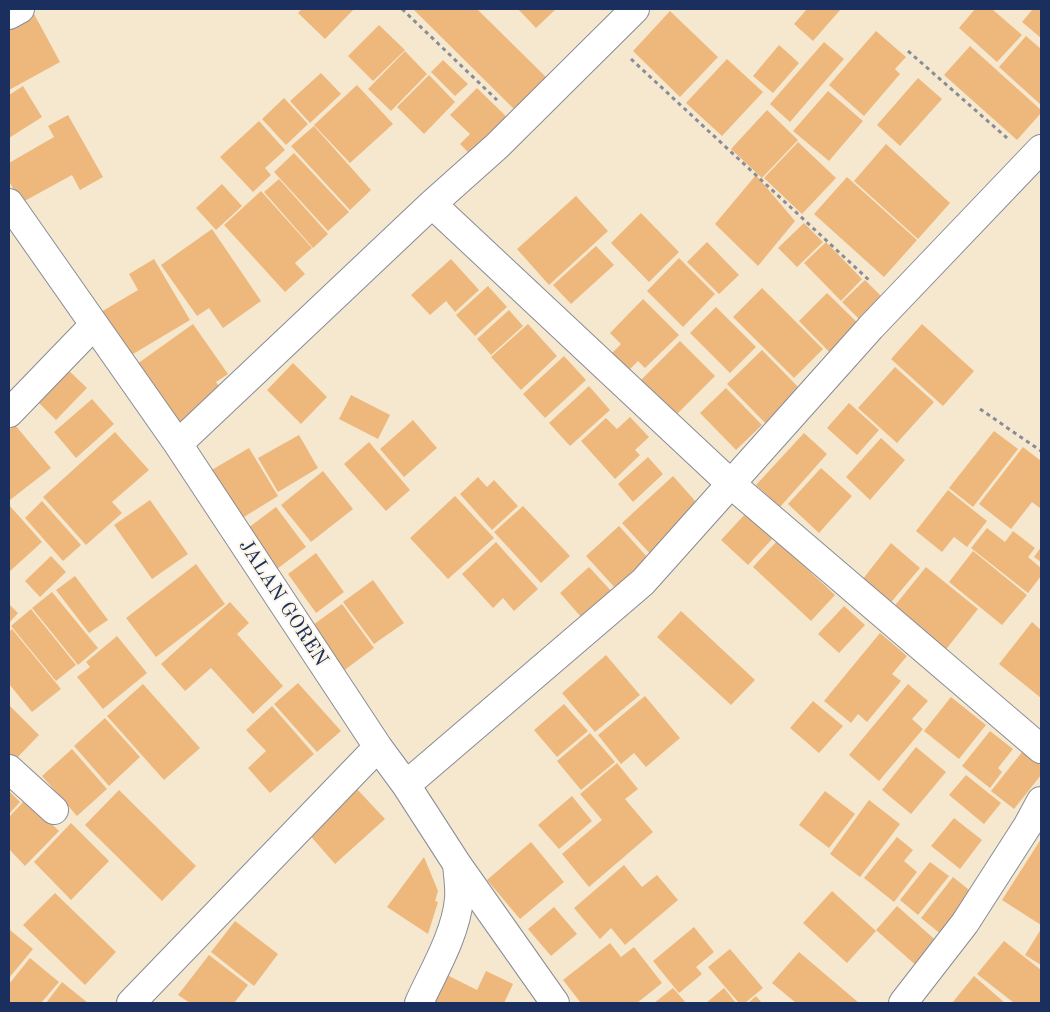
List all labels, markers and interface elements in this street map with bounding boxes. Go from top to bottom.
street label: JALAN GOREN [233,535,333,671]

